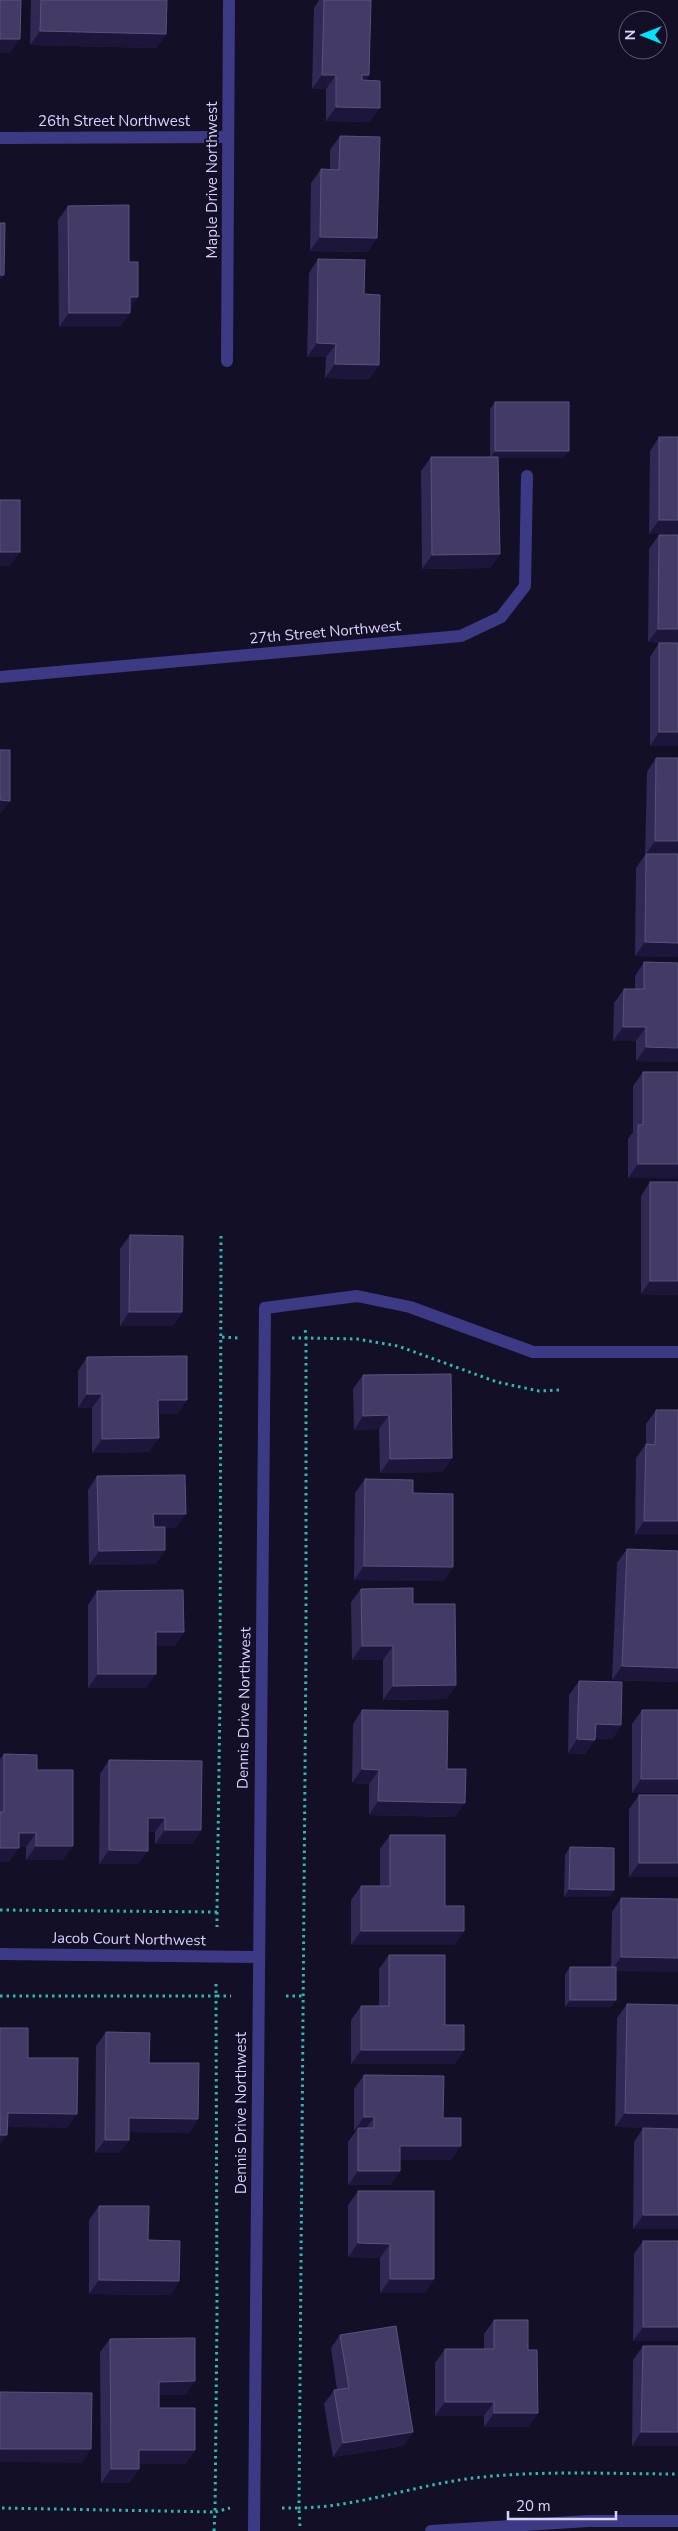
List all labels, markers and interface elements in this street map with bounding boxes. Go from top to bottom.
north arrow [618,10,668,60]
text: N [621,30,640,40]
street label: Maple Drive Northwest [202,101,222,258]
street label: 26th Street Northwest [38,111,191,131]
street label: 27th Street Northwest [248,615,402,649]
street label: Dennis Drive Northwest [233,1626,255,1789]
street label: Jacob Court Northwest [51,1928,207,1950]
street label: Dennis Drive Northwest [231,2031,251,2194]
scale bar [508,2488,616,2520]
text: 20 m [516,2496,551,2516]

